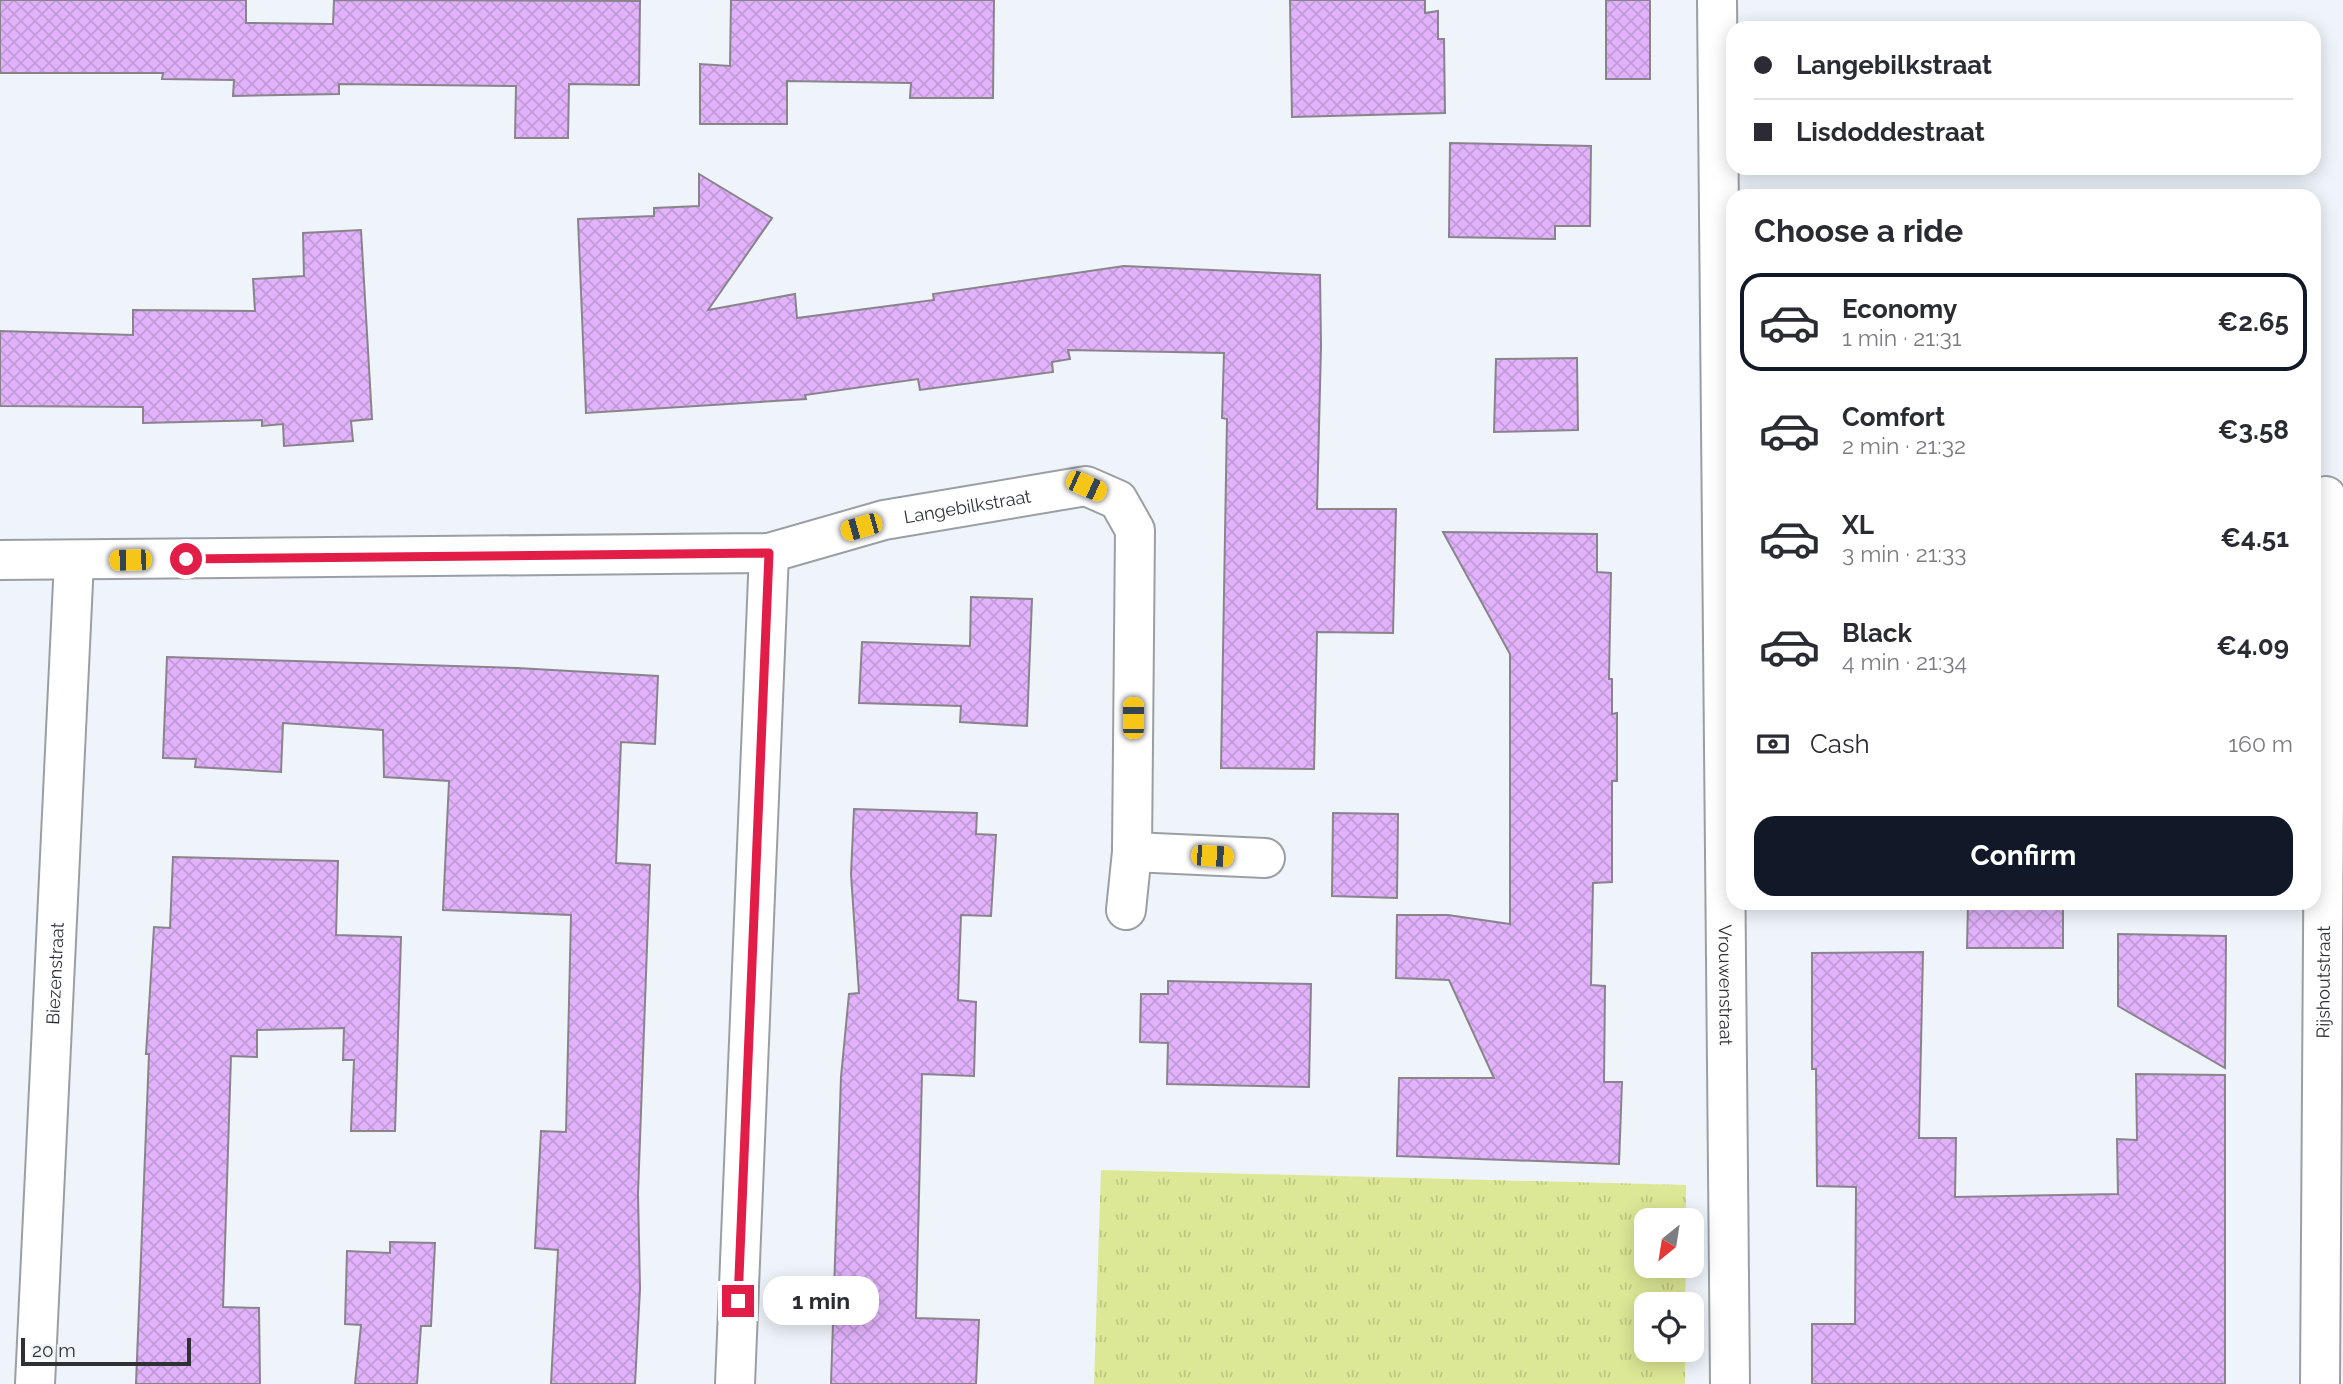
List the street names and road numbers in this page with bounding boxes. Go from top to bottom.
street label: Langebilkstraat [902,485,1032,527]
street label: Biezenstraat [42,922,67,1025]
street label: Vrouwenstraat [1715,924,1737,1046]
street label: Rijshoutstraat [2312,925,2334,1039]

